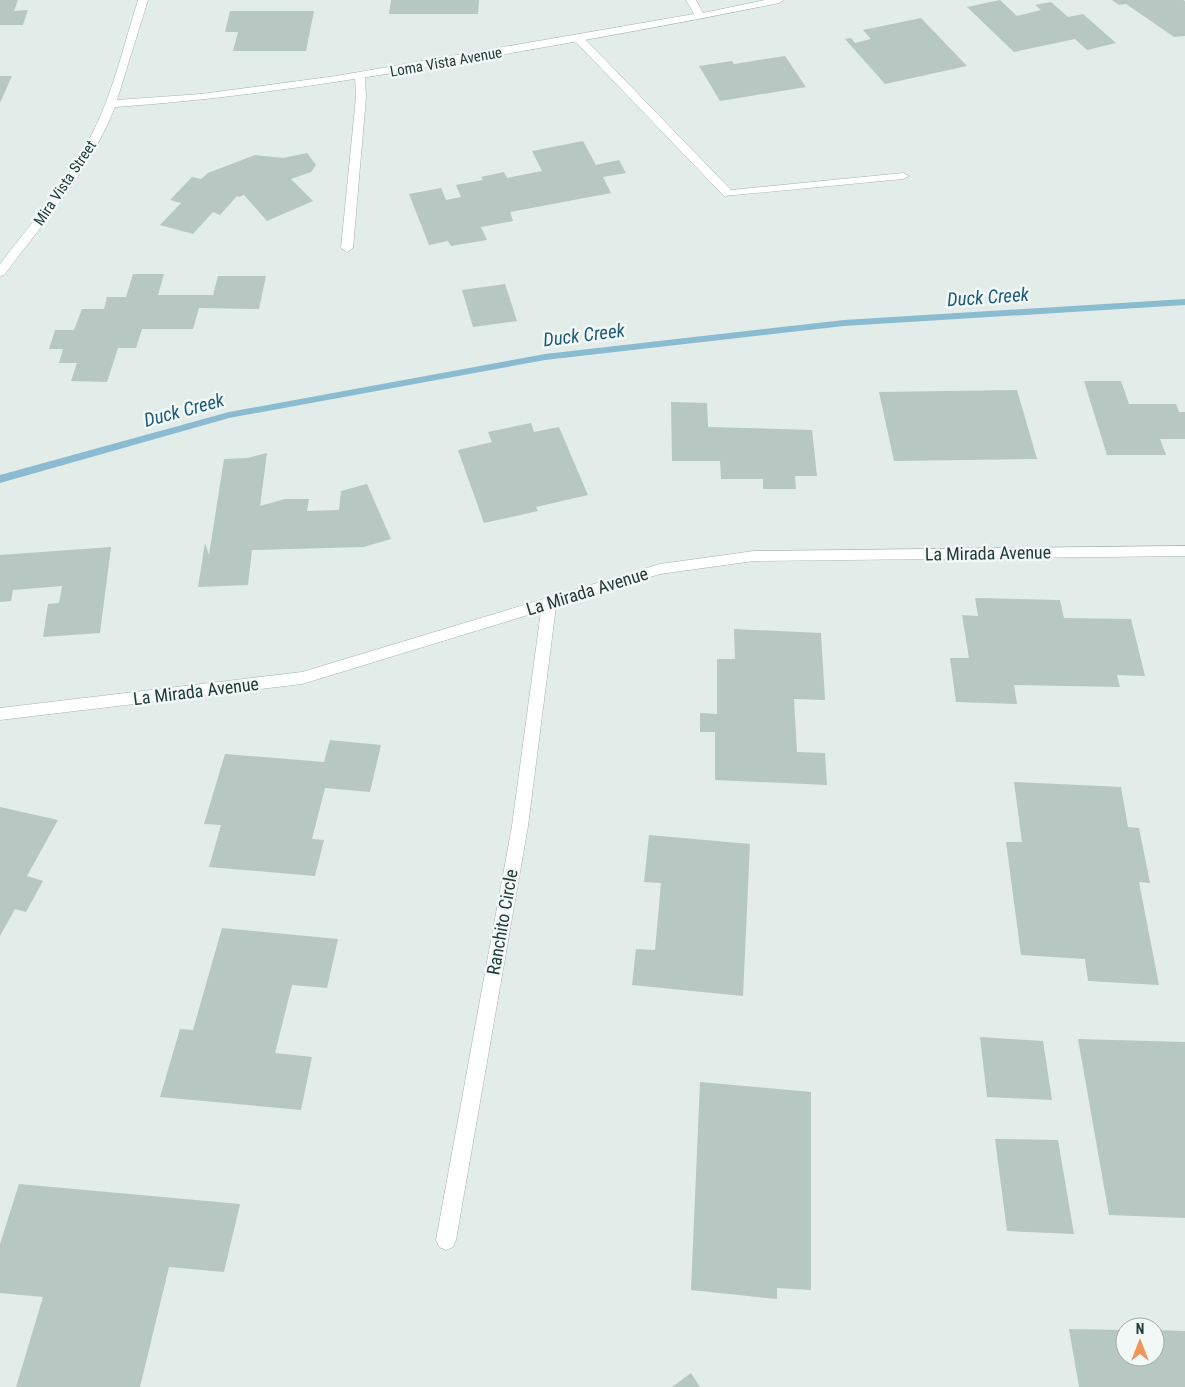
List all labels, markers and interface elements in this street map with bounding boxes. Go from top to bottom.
street label: Loma Vista Avenue [389,43,503,81]
street label: Mira Vista Street [30,137,100,229]
water label: Duck Creek [946,283,1030,311]
water label: Duck Creek [542,319,627,351]
water label: Duck Creek [141,388,227,432]
street label: La Mirada Avenue [925,541,1051,565]
street label: La Mirada Avenue [524,562,650,620]
street label: La Mirada Avenue [132,673,260,709]
street label: Ranchito Circle [482,868,522,976]
north arrow [1115,1317,1165,1367]
text: N [1136,1321,1144,1337]

